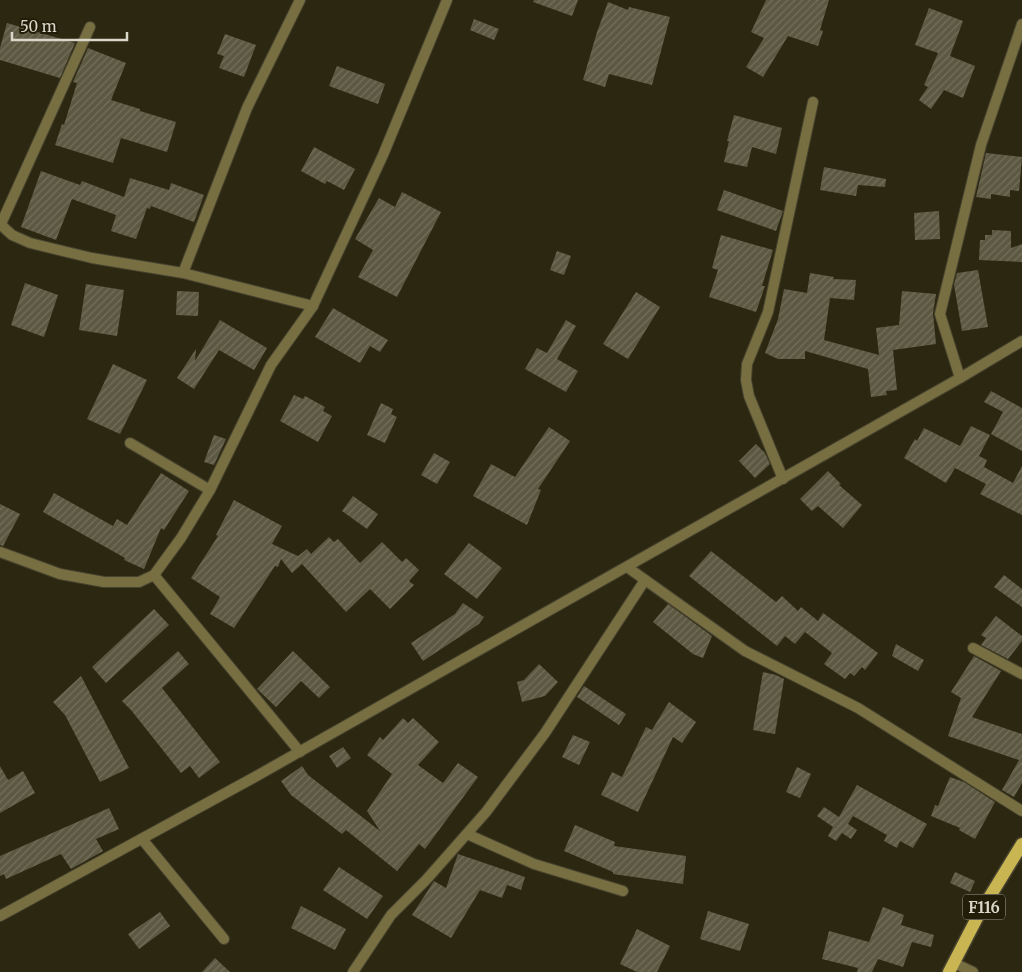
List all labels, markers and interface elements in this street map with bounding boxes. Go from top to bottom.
scale bar [12,10,128,42]
text: 50 m [20,17,57,36]
road number: F116 [963,894,1005,920]

